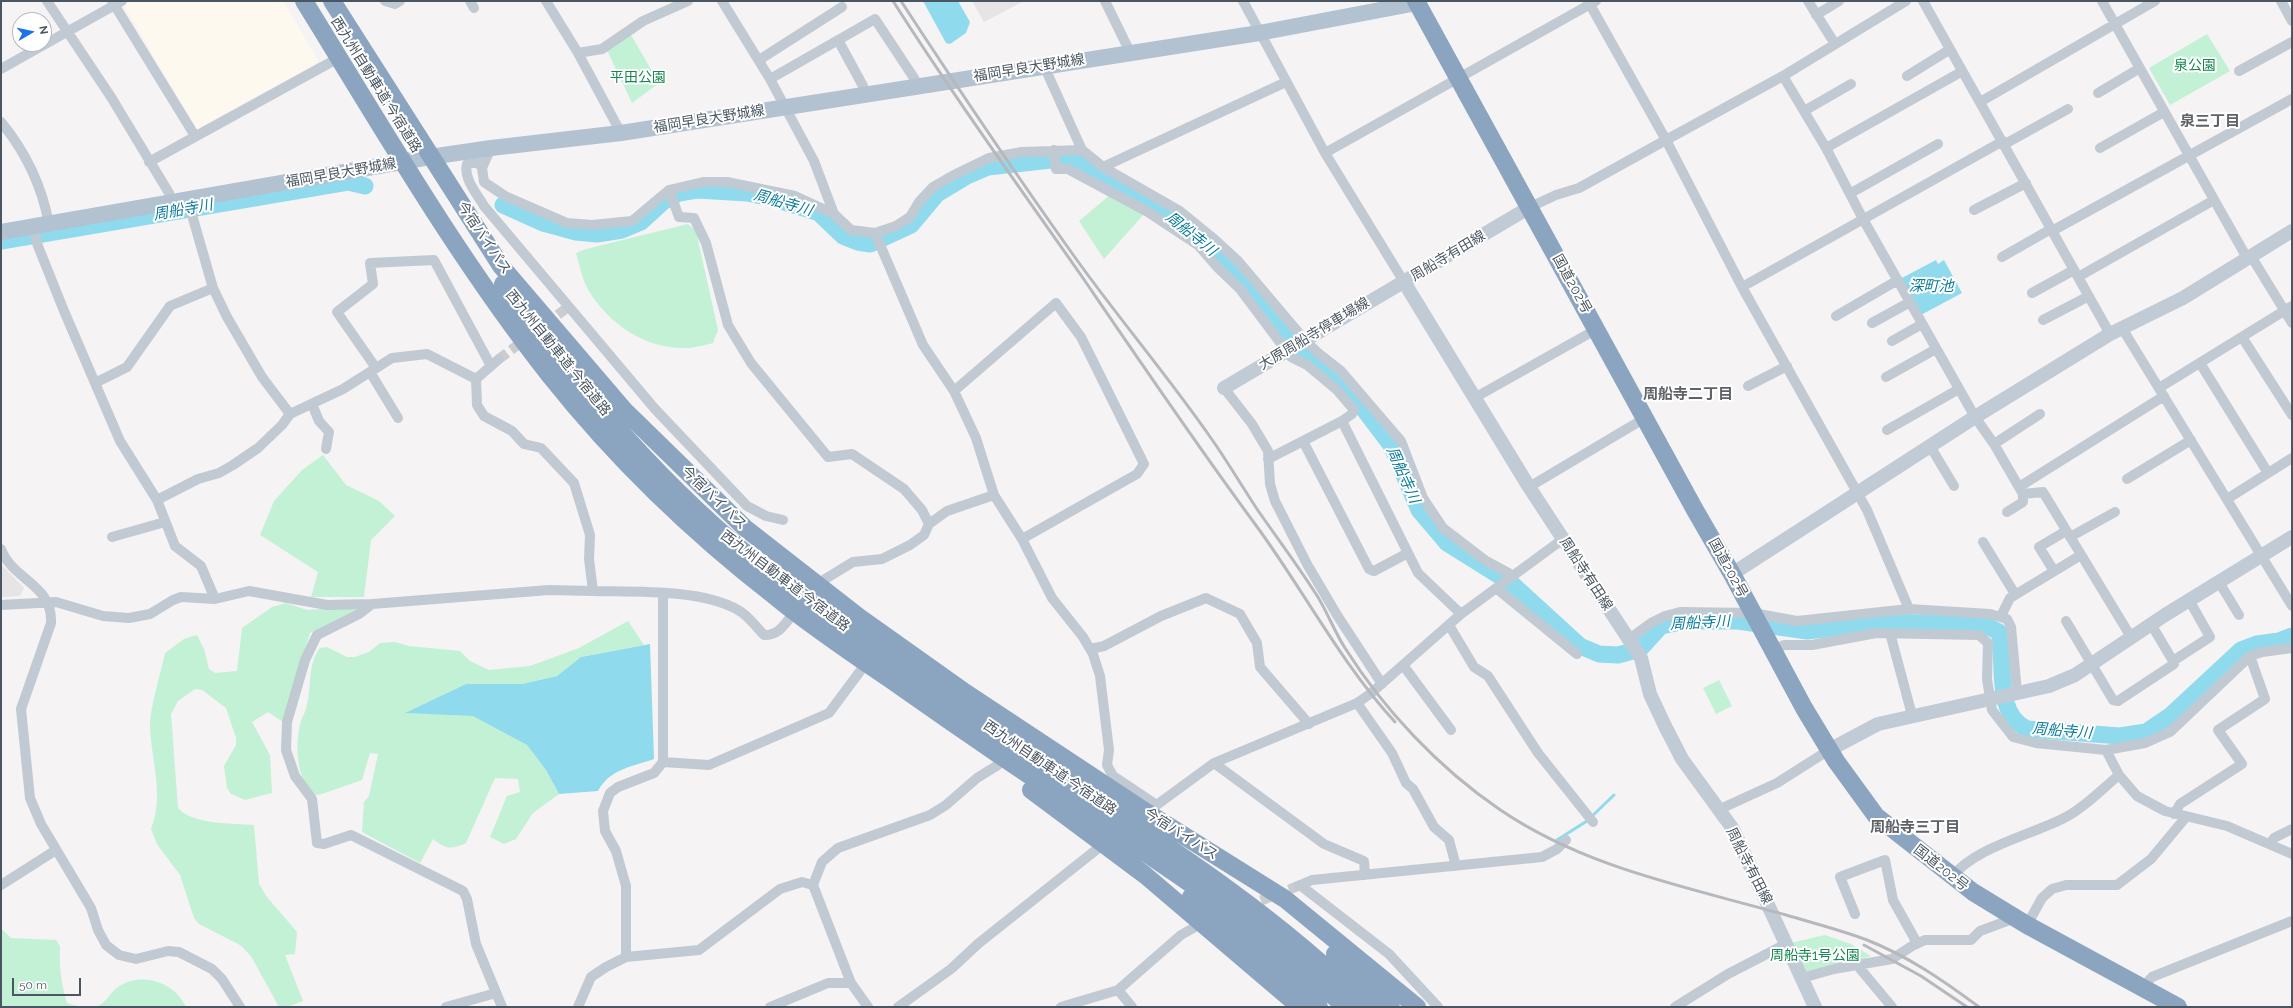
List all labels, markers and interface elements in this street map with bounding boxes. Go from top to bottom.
north arrow [12,12,52,52]
street label: 西九州自動車道;今宿道路 [327,14,425,156]
text: N [36,25,50,35]
street label: 福岡早良大野城線 [972,51,1086,85]
park label: 泉公園 [2174,58,2216,74]
park label: 平田公園 [610,70,666,86]
street label: 福岡早良大野城線 [652,102,766,136]
district label: 泉三丁目 [2180,112,2240,130]
street label: 福岡早良大野城線 [284,155,398,191]
water label: 周船寺川 [752,186,814,220]
water label: 周船寺川 [152,196,214,224]
street label: 今宿バイパス [454,198,514,278]
water label: 周船寺川 [1162,208,1220,260]
street label: 周船寺有田線 [1408,227,1488,285]
street label: 国道202号 [1549,251,1595,317]
water label: 深町池 [1909,277,1953,295]
street label: 西九州自動車道;今宿道路 [502,287,614,419]
street label: 大原周船寺停車場線 [1256,294,1372,374]
district label: 周船寺二丁目 [1643,385,1733,403]
water label: 周船寺川 [1383,444,1423,506]
street label: 今宿バイパス [678,463,750,533]
street label: 西九州自動車道;今宿道路 [717,527,853,635]
street label: 周船寺有田線 [1556,534,1616,614]
street label: 国道202号 [1705,535,1751,601]
water label: 周船寺川 [1670,612,1730,634]
street label: 西九州自動車道;今宿道路 [980,717,1120,819]
water label: 周船寺川 [2031,719,2093,743]
street label: 今宿バイパス [1141,805,1221,863]
district label: 周船寺三丁目 [1870,818,1960,836]
street label: 周船寺有田線 [1722,825,1776,907]
street label: 国道202号 [1910,841,1972,895]
park label: 周船寺1号公園 [1770,948,1860,964]
scale bar [14,970,83,996]
text: 50 m [19,978,47,992]

